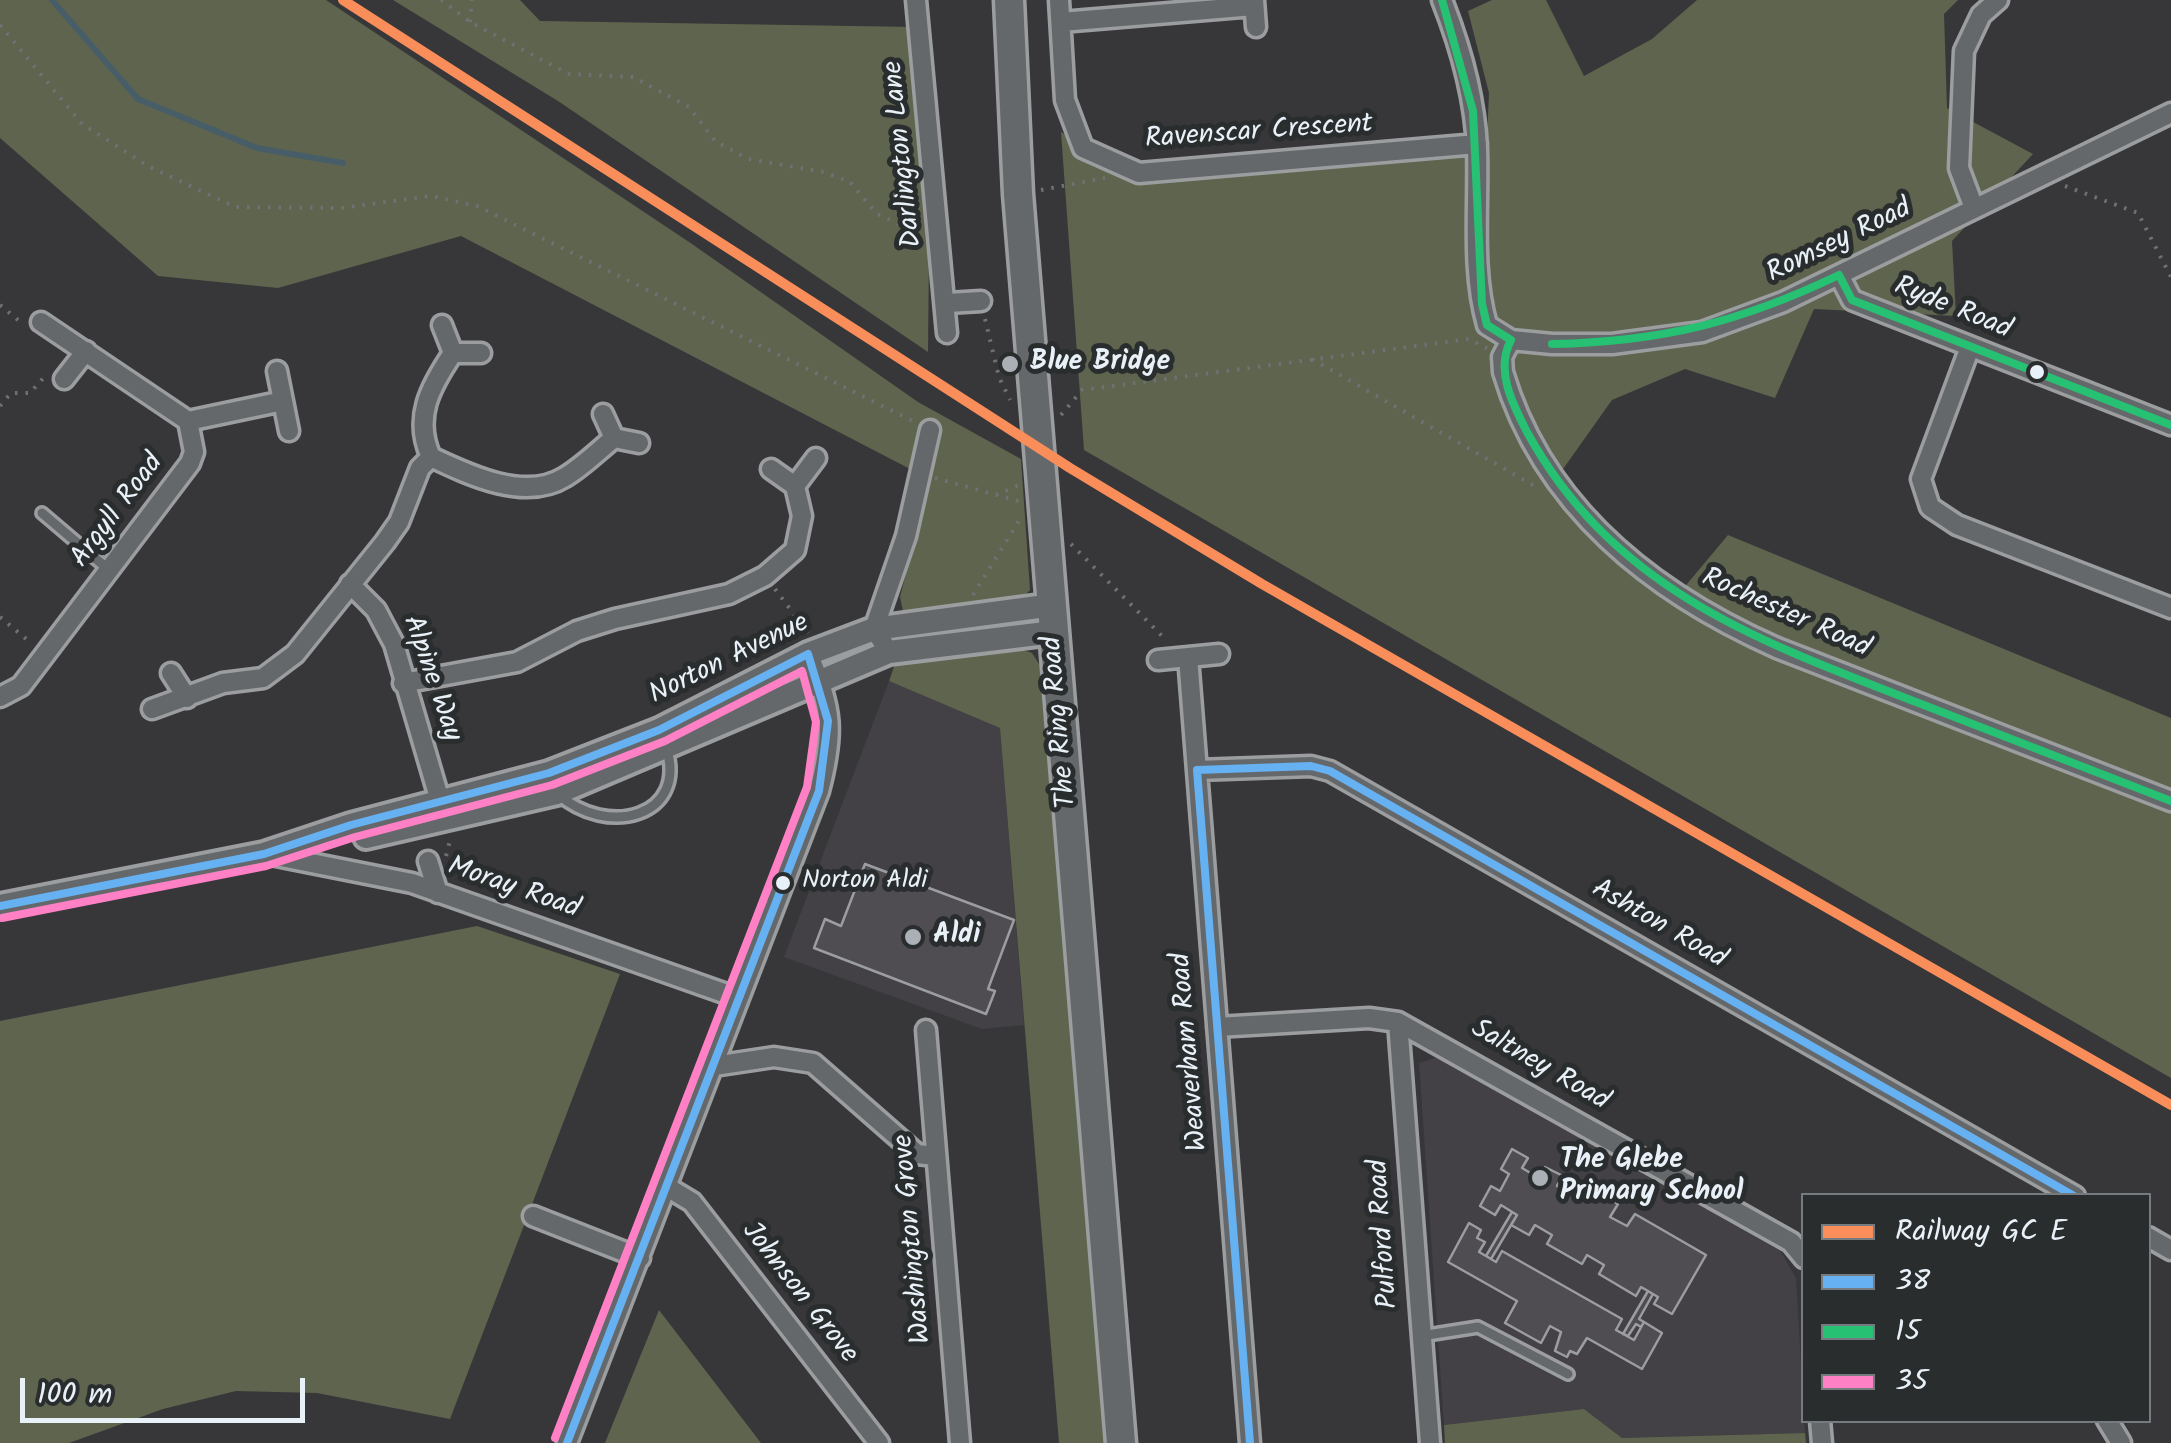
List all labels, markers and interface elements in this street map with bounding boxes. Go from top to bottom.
street label: Darlington Lane [878,59,932,249]
street label: Ravenscar Crescent [1144,109,1374,159]
street label: Romsey Road [1762,194,1918,292]
street label: Ryde Road [1888,271,2016,349]
place label: Blue Bridge [1030,347,1170,381]
marker: Blue Bridge [999,353,1021,375]
unlabelled marker [2027,362,2047,382]
street label: Argyll Road [65,448,173,576]
street label: Rochester Road [1695,563,1875,667]
street label: Norton Avenue [645,608,815,714]
street label: Alpine Way [393,612,467,746]
street label: The Ring Road [1038,635,1086,809]
street label: Moray Road [442,852,584,928]
place label: Norton Aldi [802,867,927,899]
marker: Norton Aldi [773,873,793,893]
street label: Ashton Road [1585,874,1731,978]
place label: Aldi [933,920,980,954]
marker: Aldi [902,926,924,948]
street label: Weaverham Road [1167,951,1217,1153]
street label: Saltney Road [1464,1014,1614,1120]
street label: Washington Grove [889,1133,941,1345]
place label: The Glebe Primary School [1560,1145,1743,1211]
street label: Pulford Road [1364,1158,1408,1310]
marker: The Glebe Primary School [1529,1167,1551,1189]
legend [1801,1193,2151,1423]
text: Railway GC E [1895,1208,2067,1256]
street label: Johnson Grove [732,1217,864,1371]
text: 38 [1895,1258,1930,1306]
text: 15 [1895,1308,1921,1356]
scale bar [25,1358,310,1420]
text: 35 [1895,1358,1928,1406]
text: 100 m [37,1371,112,1419]

